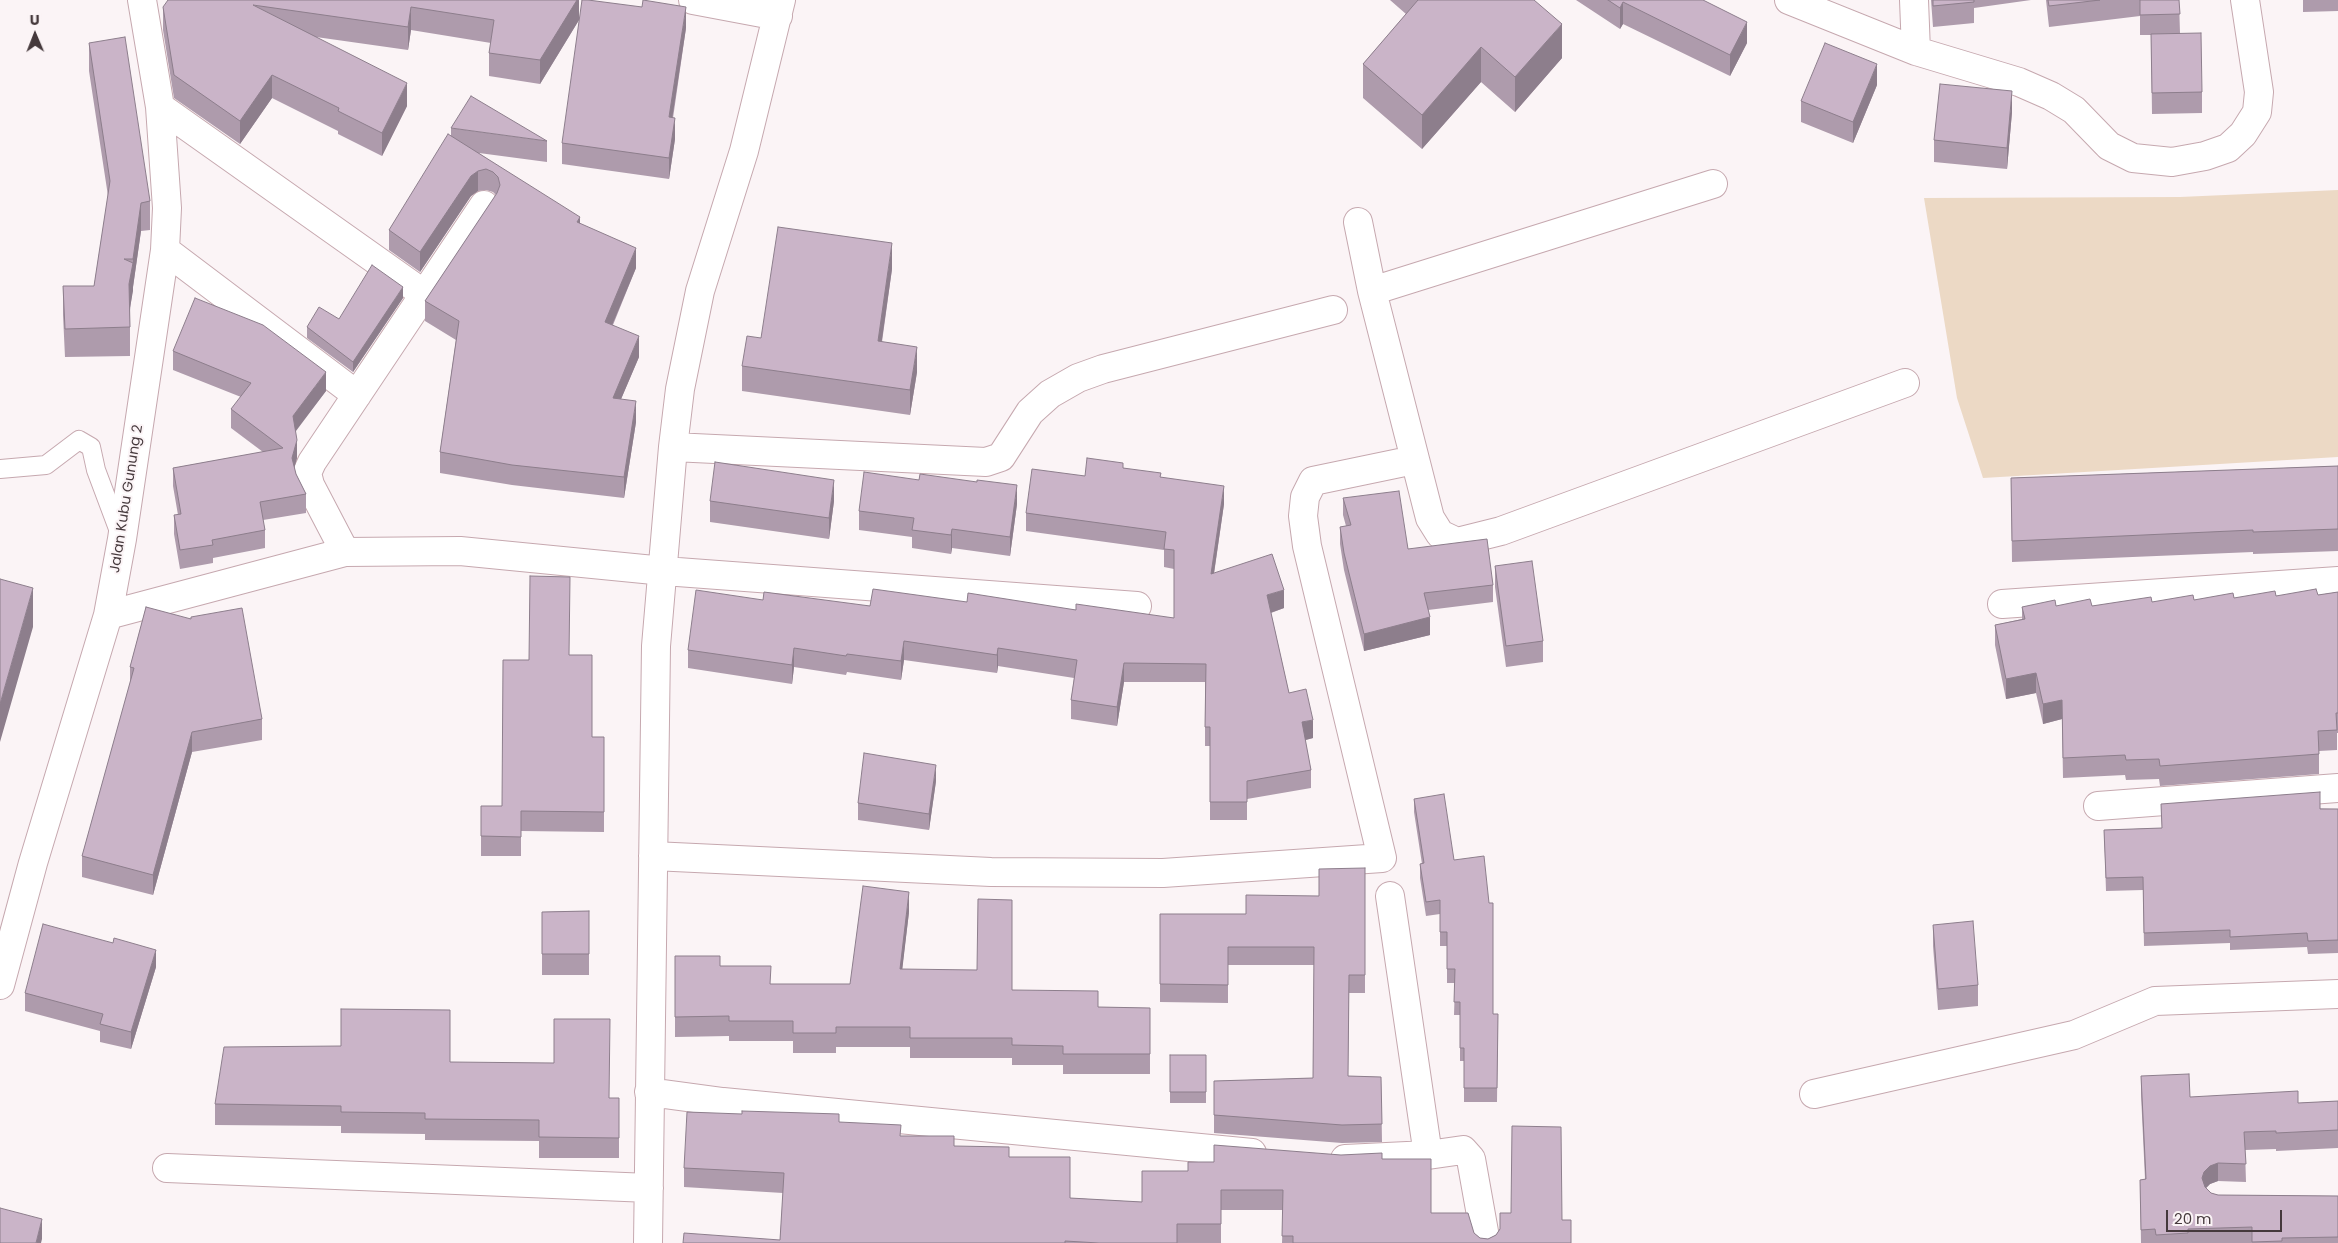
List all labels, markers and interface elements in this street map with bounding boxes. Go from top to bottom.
north arrow [10,10,60,60]
text: U [30,10,40,30]
street label: Jalan Kubu Gunung 2 [107,424,147,574]
scale bar [2168,1200,2284,1232]
text: 20 m [2174,1208,2212,1229]

